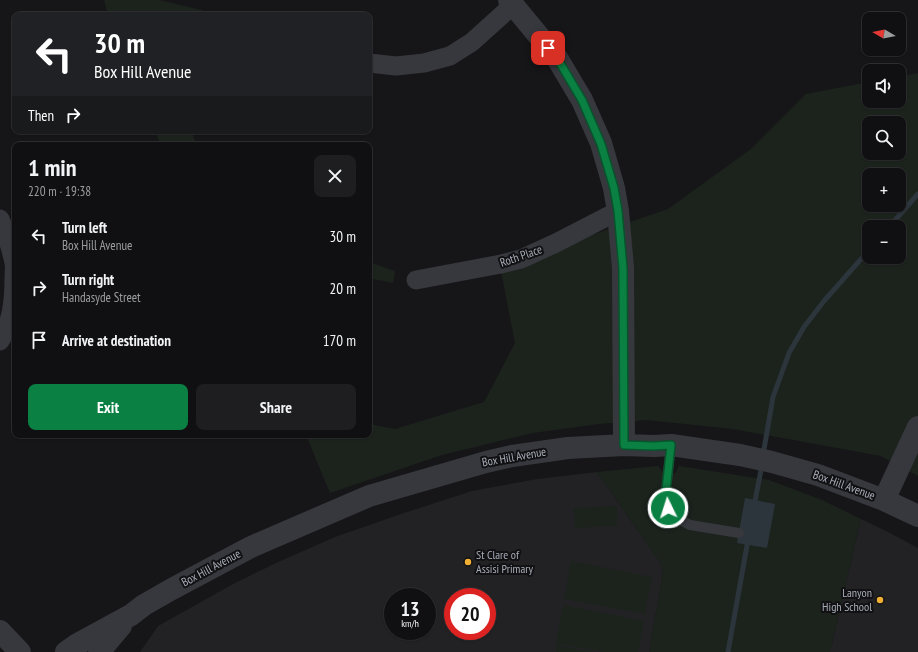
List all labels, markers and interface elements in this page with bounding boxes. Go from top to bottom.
north arrow [862,12,906,56]
map controls [862,12,906,264]
text: 30 m [94,24,145,61]
icon: left [28,28,80,80]
pin [531,31,565,65]
icon: arrive [537,37,559,59]
text: Box Hill Avenue [94,60,192,83]
button: sound [862,64,906,108]
icon: right [62,104,84,126]
text: Then [28,106,54,125]
button: search [862,116,906,160]
text: 1 min [28,152,76,183]
button: close [314,155,356,197]
button: + [862,168,906,212]
text: 220 m · 19:38 [28,183,91,200]
text: Turn left [62,218,107,237]
button: − [862,220,906,264]
icon: left [28,225,50,247]
text: 30 m [330,227,356,246]
text: Box Hill Avenue [62,237,132,254]
street label: Roth Place [498,241,544,270]
text: Turn right [62,270,114,289]
icon: right [28,277,50,299]
text: 20 m [330,279,356,298]
text: Handasyde Street [62,289,141,306]
icon: arrive [28,329,50,351]
text: Arrive at destination [62,331,171,350]
text: 170 m [323,331,356,350]
button: Exit [28,384,188,430]
button: Share [196,384,356,430]
street label: Box Hill Avenue [481,443,547,470]
street label: Box Hill Avenue [811,466,877,503]
position arrow [647,487,689,529]
street label: Box Hill Avenue [179,546,243,589]
place label: St Clare of Assisi Primary [476,547,533,576]
marker: St Clare of Assisi Primary [463,557,473,567]
place label: Lanyon High School [822,585,872,614]
speed limit sign: 20 [444,588,496,640]
marker: Lanyon High School [875,595,885,605]
text: 13 [400,596,420,622]
text: km/h [401,617,419,630]

